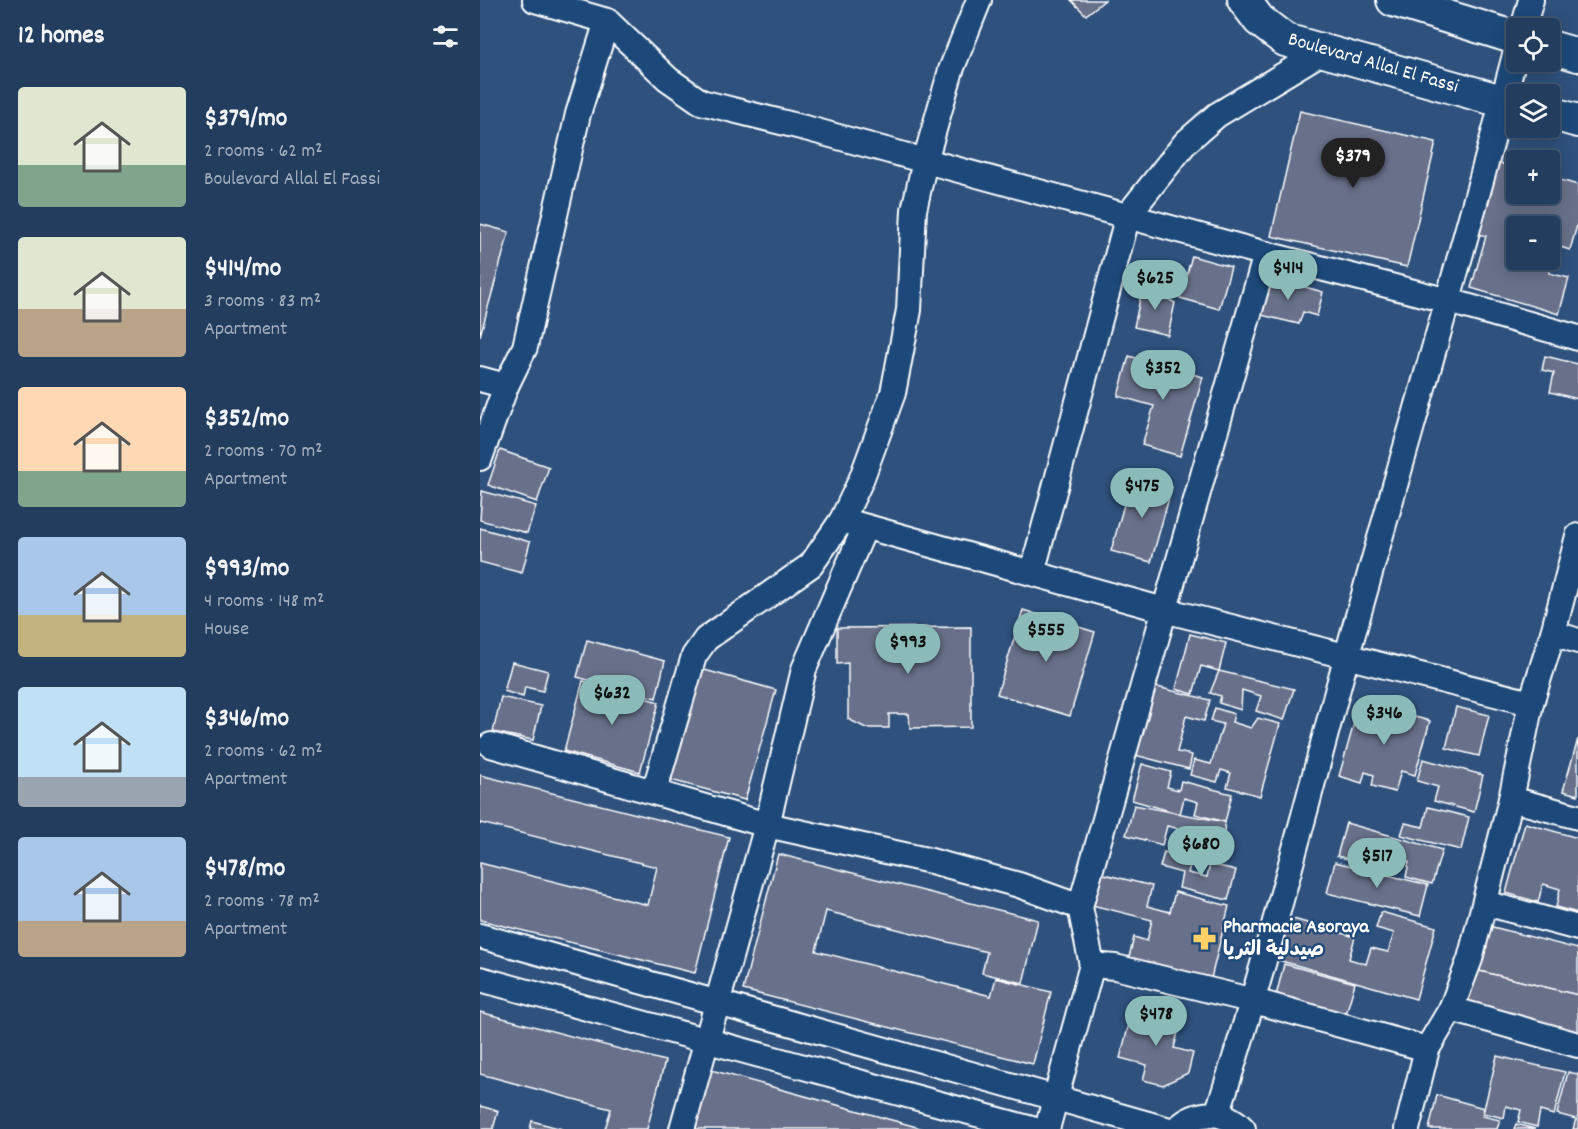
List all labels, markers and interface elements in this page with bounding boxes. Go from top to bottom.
text: 12 homes [18,18,105,55]
map controls [1506,18,1560,270]
button: locate [1506,18,1560,72]
icon: filters [429,20,462,53]
street label: Boulevard Allal El Fassi [1285,26,1462,102]
button: layers [1506,84,1560,138]
text: $379/mo [204,101,287,138]
icon: home [66,111,138,183]
text: 2 rooms · 62 m² [204,138,323,166]
pin: $379 [1317,138,1389,189]
text: $379 [1335,143,1371,171]
button: + [1506,150,1560,204]
text: Boulevard Allal El Fassi [204,166,380,194]
button: − [1506,216,1560,270]
pin: $414 [1252,250,1324,301]
text: $414/mo [204,251,281,288]
text: $414 [1272,255,1304,283]
pin: $625 [1119,260,1191,311]
icon: home [66,261,138,333]
text: $625 [1136,265,1174,293]
text: 3 rooms · 83 m² [204,288,321,316]
text: Apartment [204,316,287,344]
pin: $352 [1127,350,1199,401]
text: $352 [1144,355,1182,383]
text: $352/mo [204,401,289,438]
icon: home [66,411,138,483]
text: 2 rooms · 70 m² [204,438,323,466]
text: Apartment [204,466,287,494]
pin: $475 [1106,468,1178,519]
text: $475 [1124,473,1160,501]
text: $993/mo [204,551,289,588]
icon: home [66,561,138,633]
text: 4 rooms · 148 m² [204,588,324,616]
pin: $555 [1010,612,1082,663]
text: House [204,616,249,644]
text: $555 [1027,617,1065,645]
pin: $993 [872,624,944,675]
text: $993 [889,629,927,657]
pin: $632 [576,675,648,726]
text: $632 [593,680,631,708]
pin: $346 [1348,695,1420,746]
text: $346 [1365,700,1403,728]
text: $346/mo [204,701,289,738]
icon: home [66,711,138,783]
text: 2 rooms · 62 m² [204,738,323,766]
text: Apartment [204,766,287,794]
pin: $680 [1165,826,1237,877]
text: $680 [1182,831,1220,859]
pin: $517 [1341,838,1413,889]
text: $517 [1361,843,1393,871]
text: $478/mo [204,851,285,888]
icon: home [66,861,138,933]
text: 2 rooms · 78 m² [204,888,320,916]
place label: Pharmacie Asoraya صيدلية الثريا [1223,914,1369,965]
text: Apartment [204,916,287,944]
pharmacy icon: Pharmacie Asoraya صيدلية الثريا [1192,926,1218,952]
pin: $478 [1120,996,1192,1047]
text: $478 [1139,1001,1173,1029]

